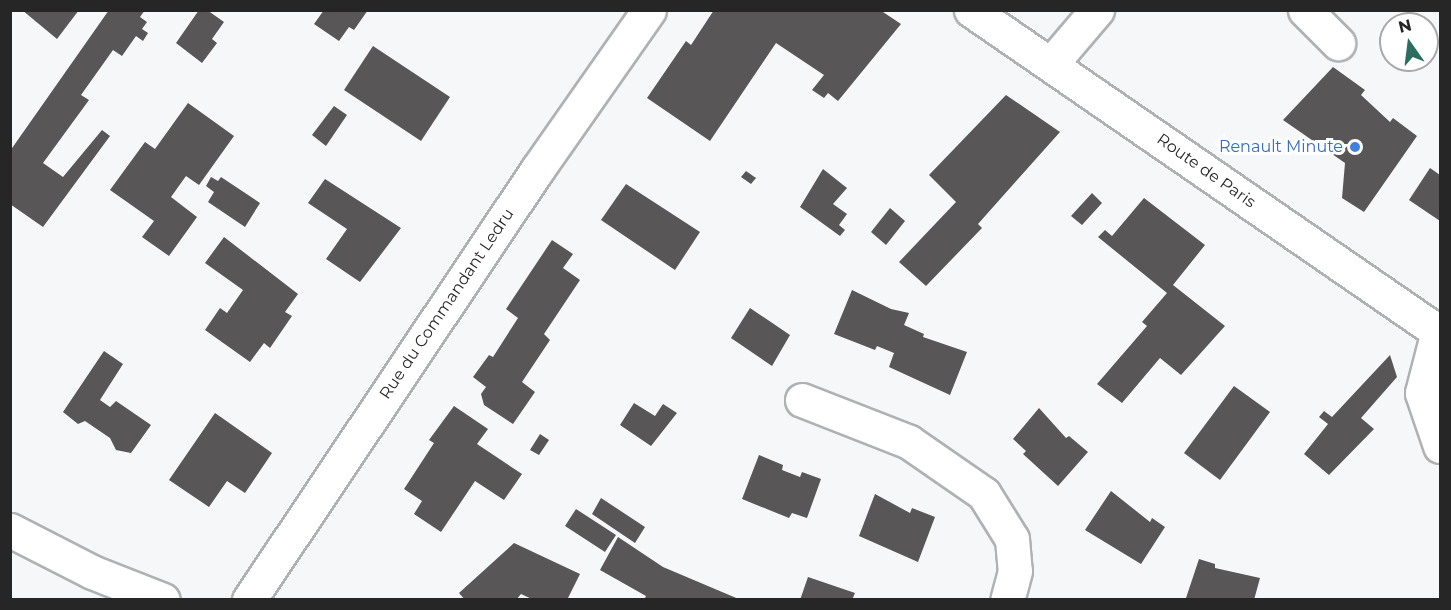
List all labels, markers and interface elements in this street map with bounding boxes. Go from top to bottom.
north arrow [1379,12,1439,72]
text: N [1396,15,1414,37]
street label: Route de Paris [1153,130,1259,212]
place label: Renault Minute [1219,137,1343,157]
marker: Renault Minute [1348,140,1362,154]
street label: Rue du Commandant Ledru [376,205,518,403]

